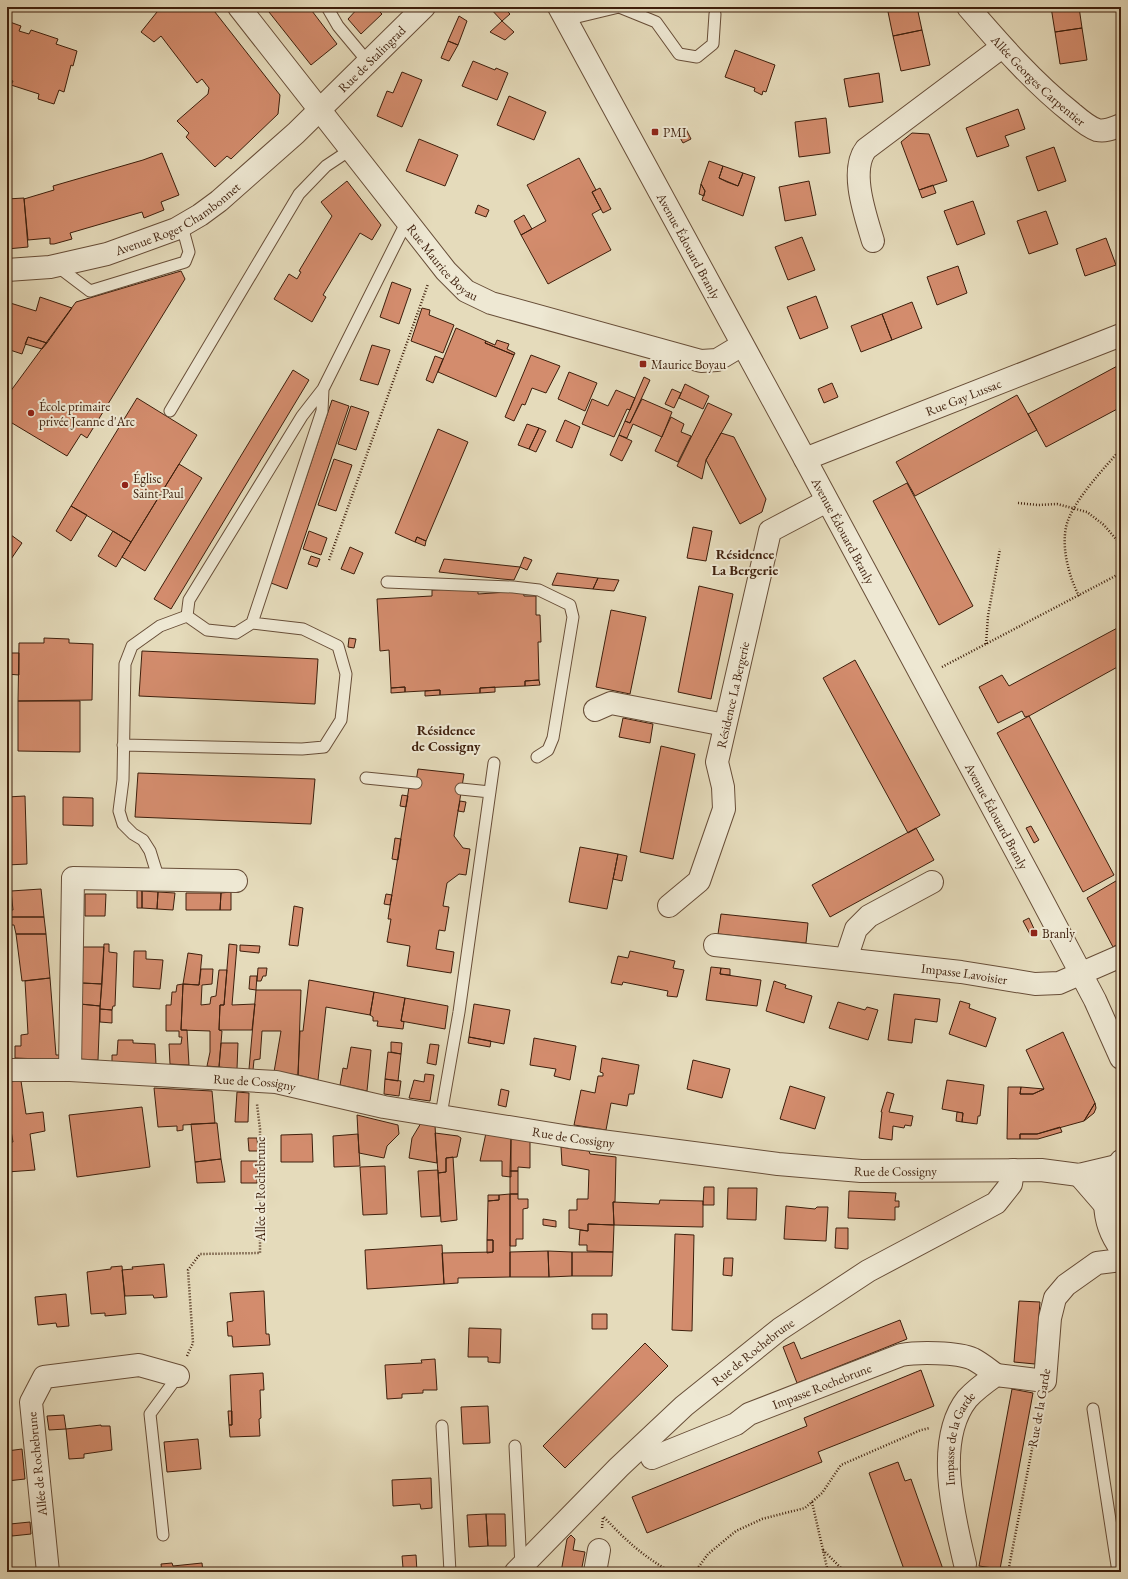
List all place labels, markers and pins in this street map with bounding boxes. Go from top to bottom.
place label: PMI [663,124,687,141]
marker: PMI [650,127,660,137]
place label: Maurice Boyau [651,356,726,373]
marker: Maurice Boyau [638,359,648,369]
place label: École primaire privée Jeanne d'Arc [39,398,135,430]
marker: École primaire privée Jeanne d'Arc [26,408,36,418]
place label: Église Saint-Paul [133,470,184,502]
marker: Église Saint-Paul [120,480,130,490]
place label: Branly [1042,925,1075,942]
marker: Branly [1029,928,1039,938]

